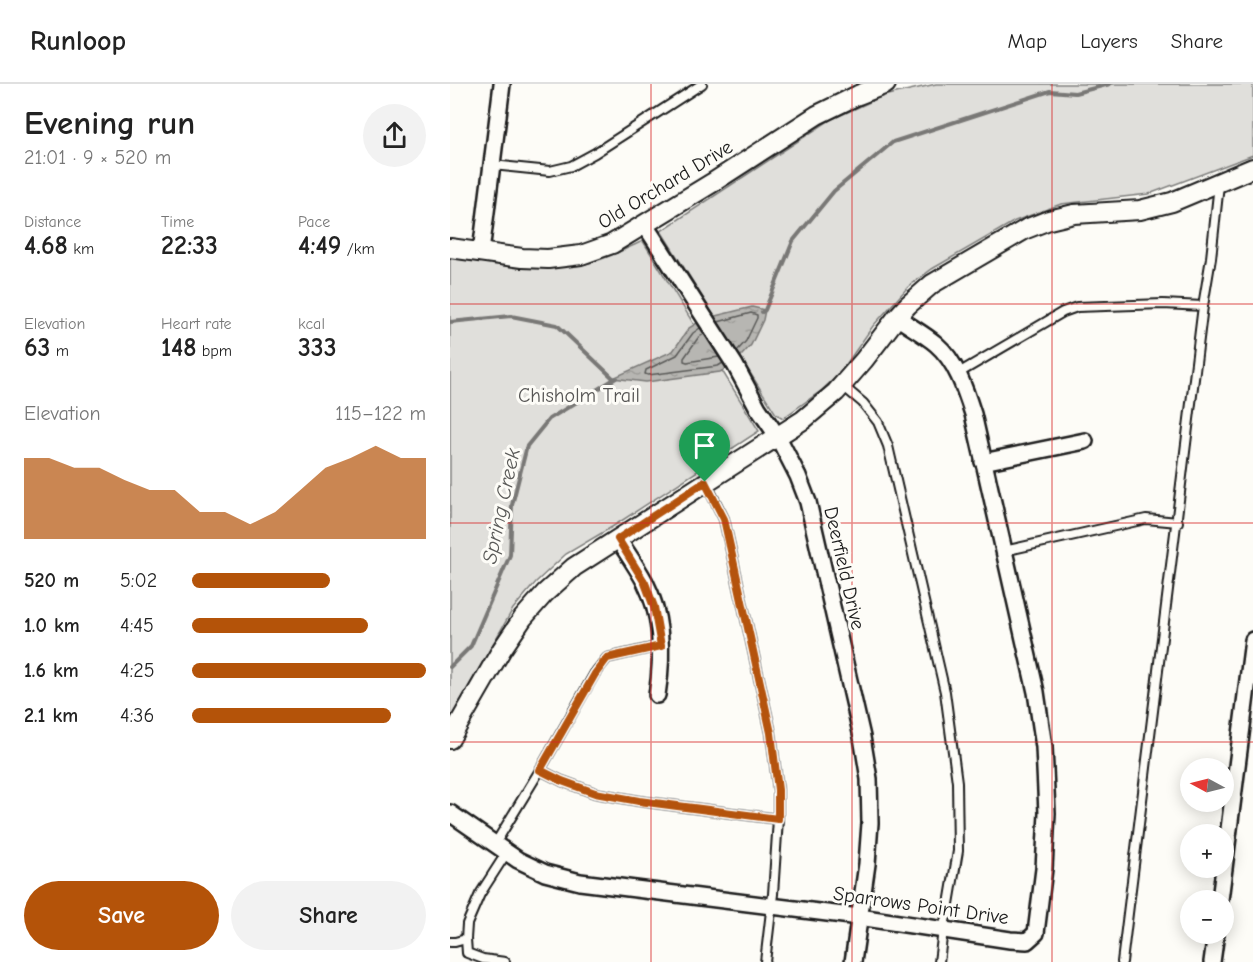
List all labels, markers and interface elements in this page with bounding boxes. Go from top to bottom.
text: Runloop [30,25,126,57]
text: Map [1008,29,1047,53]
text: Layers [1080,29,1138,53]
text: Share [1171,29,1223,53]
text: Evening run [24,104,195,142]
button: share [363,104,426,167]
street label: Old Orchard Drive [594,135,737,234]
text: 21:01 · 9 × 520 m [24,146,171,169]
text: Distance [24,213,81,231]
text: Time [161,213,194,231]
text: Pace [298,213,330,231]
text: 4.68 [24,231,68,261]
text: 22:33 [161,231,218,261]
text: 4:49 [298,231,341,261]
text: km [68,240,94,258]
text: /km [341,240,375,258]
text: Elevation [24,315,85,333]
text: Heart rate [161,315,232,333]
text: kcal [298,315,325,333]
text: 63 [24,333,50,363]
text: 148 [161,333,196,363]
text: 333 [298,333,336,363]
text: m [50,342,69,360]
text: bpm [196,342,232,360]
park label: Chisholm Trail [518,384,640,407]
text: Elevation [24,402,101,425]
text: 115–122 m [335,402,426,425]
pin [679,420,730,482]
icon: arrive [688,429,721,462]
water label: Spring Creek [477,445,525,566]
street label: Deerfield Drive [819,504,870,632]
text: 520 m [24,569,79,592]
text: 5:02 [120,569,157,592]
text: 1.0 km [24,614,80,637]
text: 4:45 [120,614,154,637]
text: 1.6 km [24,659,79,682]
text: 4:25 [120,659,155,682]
text: 2.1 km [24,704,78,727]
text: 4:36 [120,704,154,727]
north arrow [1180,758,1234,812]
map controls [1180,758,1234,944]
button: + [1180,824,1234,878]
button: Save [24,881,219,950]
button: Share [231,881,426,950]
street label: Sparrows Point Drive [832,882,1010,929]
button: − [1180,890,1234,944]

